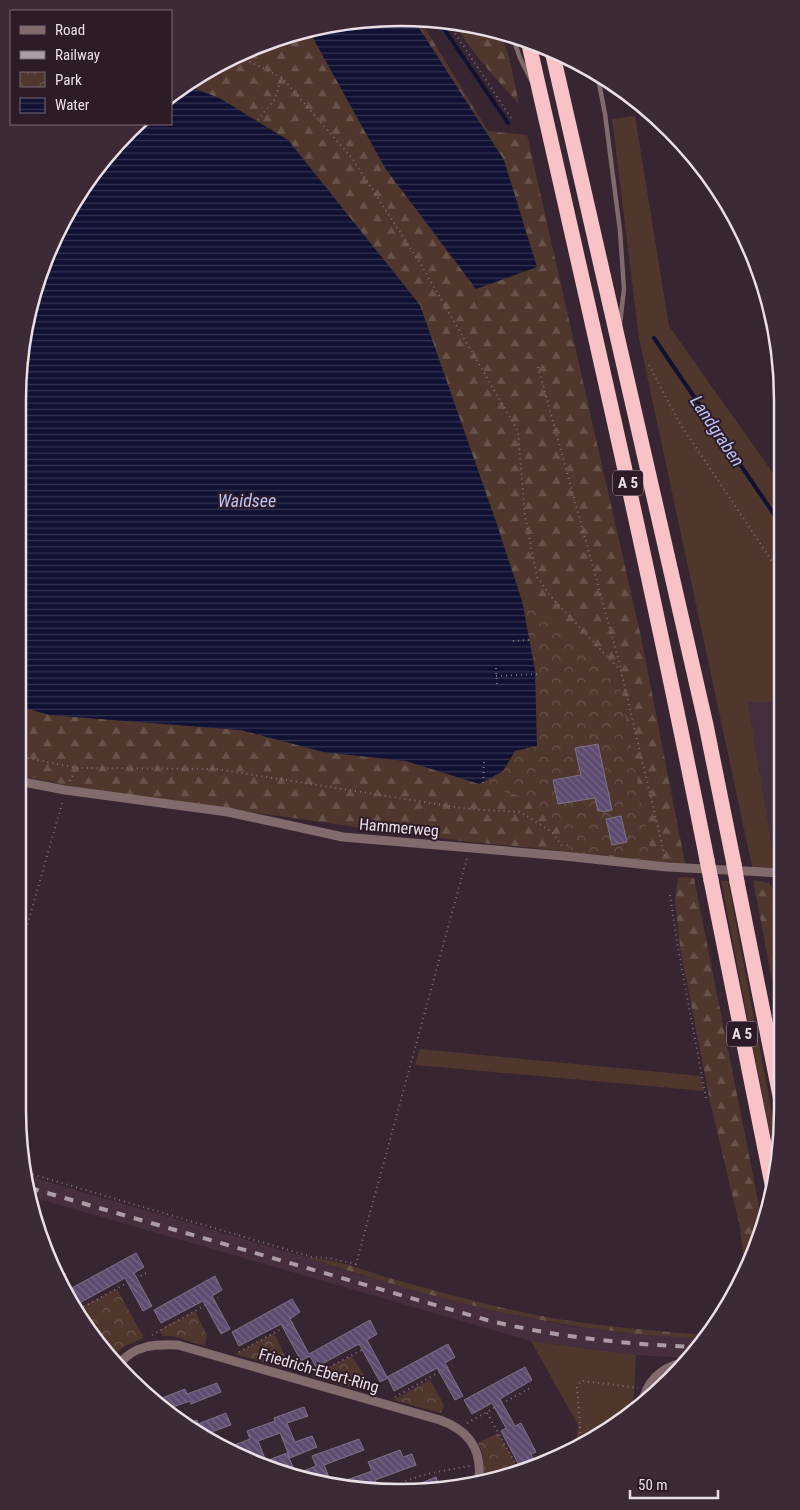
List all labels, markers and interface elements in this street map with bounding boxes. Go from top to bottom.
legend [10,10,172,125]
text: Road [55,21,85,39]
text: Railway [55,46,100,64]
text: Park [55,71,82,89]
text: Water [55,96,90,114]
water label: Landgraben [686,391,749,470]
road number: A 5 [613,470,643,496]
water label: Waidsee [218,490,276,511]
street label: Hammerweg [358,815,440,840]
road number: A 5 [727,1022,757,1046]
street label: Friedrich-Ebert-Ring [257,1344,381,1397]
scale bar [630,1468,718,1500]
text: 50 m [638,1476,668,1494]

